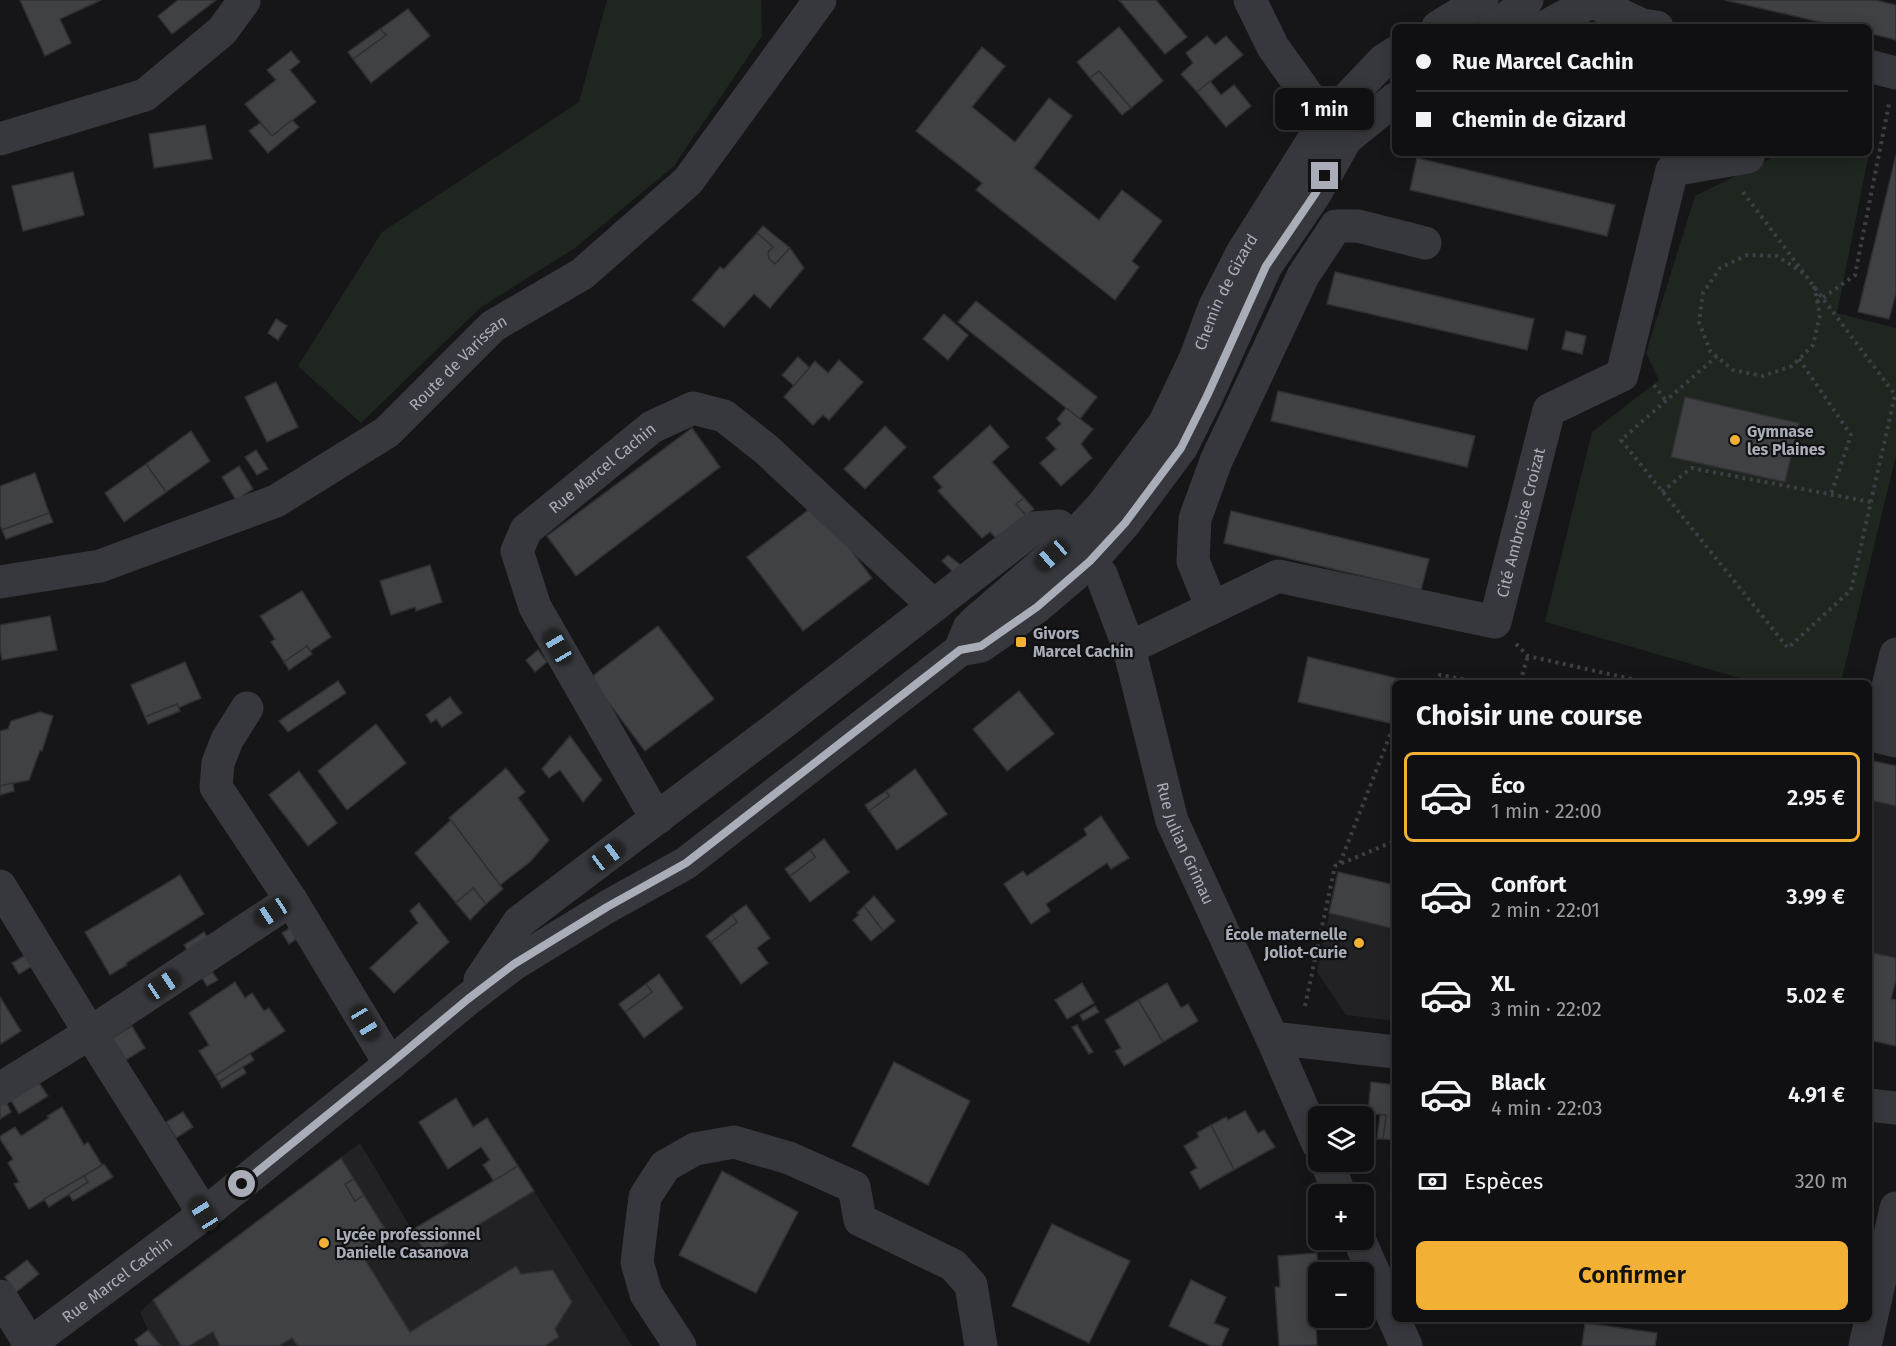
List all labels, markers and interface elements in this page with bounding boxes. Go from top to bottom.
text: Rue Marcel Cachin [1452,48,1634,75]
callout: 1 min [1276,89,1374,131]
text: 1 min [1300,97,1349,121]
text: Chemin de Gizard [1452,106,1626,133]
route end [1311,162,1338,189]
street label: Chemin de Gizard [1190,230,1262,353]
street label: Route de Varissan [405,311,510,415]
street label: Rue Marcel Cachin [545,419,660,517]
place label: Gymnase les Plaines [1747,422,1825,459]
marker: Gymnase les Plaines [1728,433,1742,447]
street label: Cité Ambroise Croizat [1493,445,1549,600]
car [1033,536,1071,574]
place label: Givors Marcel Cachin [1033,624,1133,661]
car [541,627,575,667]
marker: Givors Marcel Cachin [1014,635,1028,649]
text: Choisir une course [1416,700,1642,732]
icon: car [1419,770,1473,824]
text: Éco [1491,772,1525,799]
street label: Rue Julian Grimau [1153,780,1218,907]
text: 2.95 € [1787,784,1845,811]
text: 1 min · 22:00 [1491,799,1602,823]
car [587,838,627,874]
icon: car [1419,869,1473,923]
text: Confort [1491,871,1567,898]
text: 3.99 € [1786,883,1845,910]
car [252,895,292,929]
text: 2 min · 22:01 [1491,898,1600,922]
place label: École maternelle Joliot-Curie [1225,924,1347,962]
marker: École maternelle Joliot-Curie [1352,936,1366,950]
car [143,967,183,1003]
icon: car [1419,968,1473,1022]
text: XL [1491,970,1515,997]
text: 5.02 € [1786,982,1845,1009]
text: 3 min · 22:02 [1491,997,1602,1021]
car [348,1003,382,1043]
icon: car [1419,1067,1473,1121]
text: Black [1491,1069,1546,1096]
text: 4.91 € [1788,1081,1845,1108]
text: 4 min · 22:03 [1491,1096,1602,1120]
map controls [1308,1106,1374,1328]
button: layers [1308,1106,1374,1172]
icon: cash [1416,1165,1449,1198]
text: Espèces [1464,1168,1543,1195]
text: 320 m [1795,1169,1848,1193]
route start [228,1170,255,1197]
button: + [1308,1184,1374,1250]
car [187,1194,221,1234]
place label: Lycée professionnel Danielle Casanova [336,1225,481,1262]
street label: Rue Marcel Cachin [58,1232,176,1327]
marker: Lycée professionnel Danielle Casanova [317,1236,331,1250]
button: Confirmer [1416,1241,1848,1310]
button: − [1308,1262,1374,1328]

